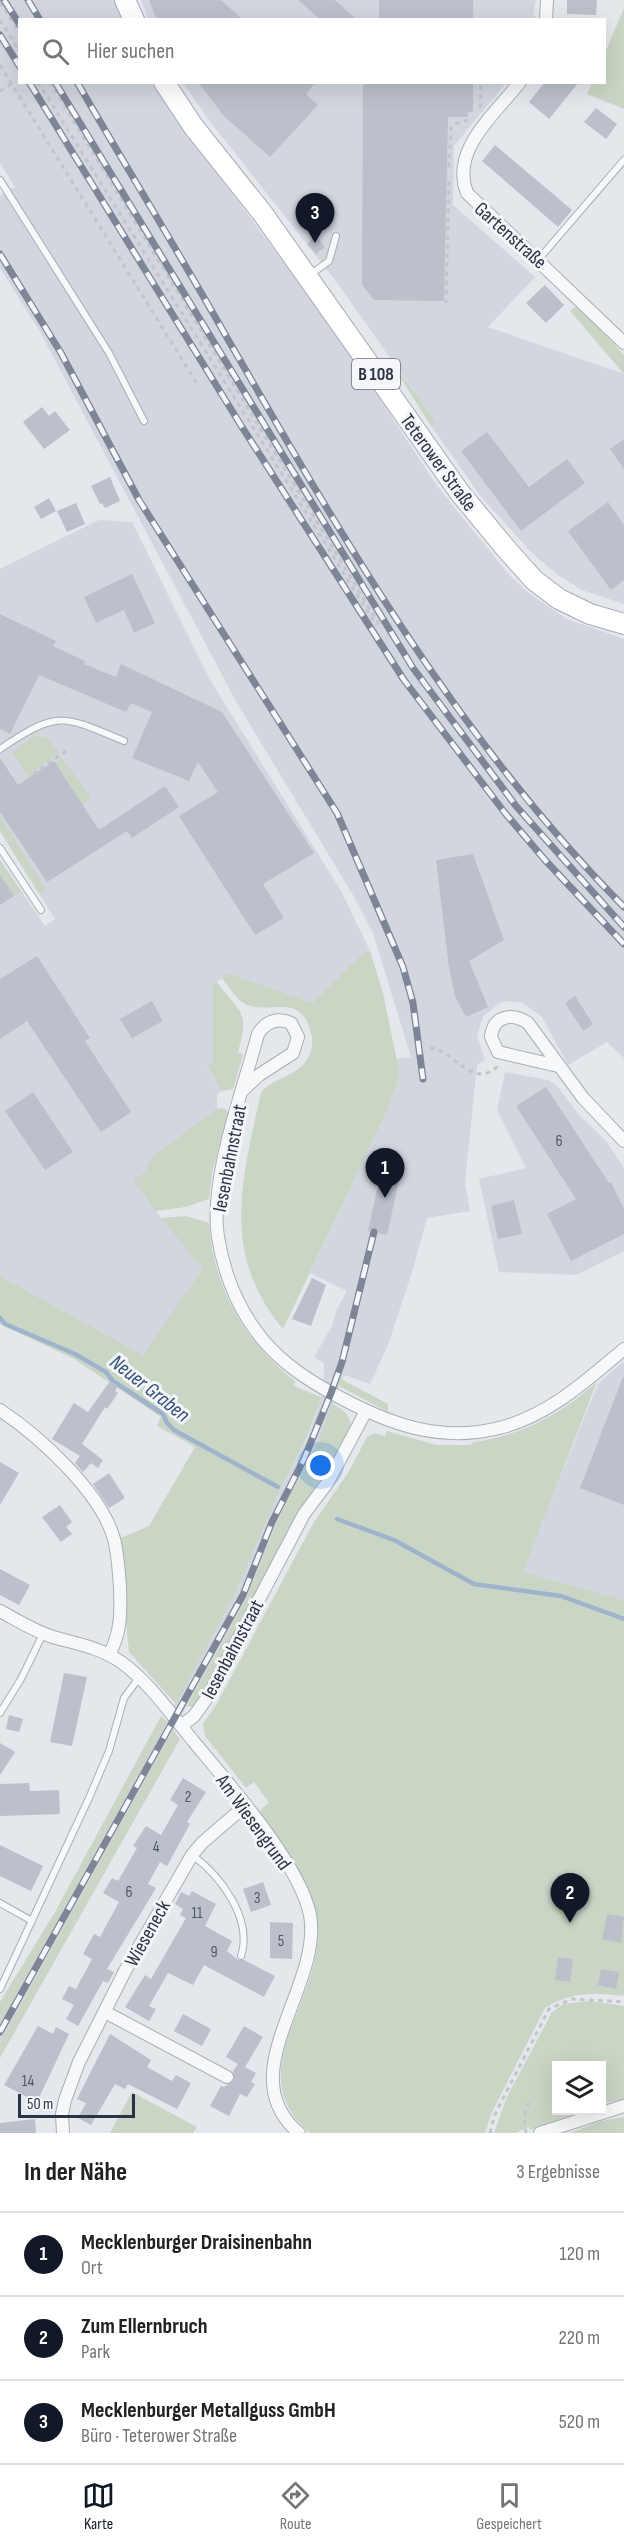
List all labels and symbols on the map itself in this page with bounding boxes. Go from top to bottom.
pin: 3 [296,194,334,243]
street label: Gartenstraße [469,197,551,274]
road number: B 108 [352,359,400,389]
street label: Teterower Straße [395,409,482,516]
street label: Iesenbahnstraat [208,1102,252,1214]
house number: 6 [555,1132,563,1151]
pin: 1 [366,1148,404,1198]
water label: Neuer Graben [105,1349,195,1427]
your location [306,1451,335,1480]
street label: Iesenbahnstraat [197,1596,269,1703]
street label: Am Wiesengrund [210,1769,296,1875]
house number: 2 [185,1788,191,1807]
house number: 4 [153,1838,160,1857]
pin: 2 [550,1874,590,1923]
house number: 6 [125,1883,133,1902]
house number: 3 [254,1889,260,1908]
street label: Wieseneck [120,1896,176,1971]
house number: 11 [191,1904,203,1923]
house number: 5 [278,1932,284,1951]
house number: 9 [210,1943,218,1962]
house number: 14 [22,2072,34,2091]
scale bar [18,2091,135,2118]

